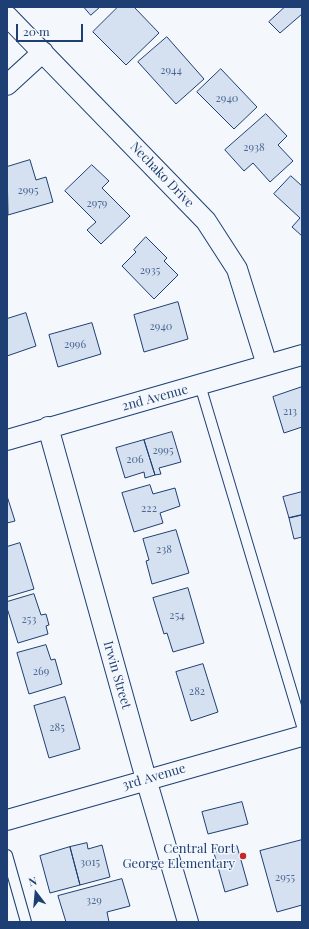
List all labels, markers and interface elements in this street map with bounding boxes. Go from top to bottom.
scale bar [18,16,85,42]
text: 20 m [23,23,50,39]
house number: 2944 [160,64,182,78]
house number: 2940 [216,92,238,106]
street label: Nechako Drive [127,139,197,211]
house number: 2938 [243,141,265,155]
house number: 2995 [17,184,39,198]
house number: 2979 [87,197,107,211]
house number: 2935 [140,264,160,278]
house number: 2940 [150,320,172,334]
house number: 2996 [64,338,86,352]
street label: 2nd Avenue [120,382,190,414]
house number: 213 [283,405,297,419]
house number: 2995 [152,444,174,458]
house number: 206 [126,453,144,467]
house number: 222 [141,502,157,516]
house number: 238 [156,543,172,557]
house number: 254 [169,609,185,623]
house number: 253 [22,613,36,627]
street label: Irwin Street [100,639,134,711]
house number: 269 [33,665,49,679]
house number: 282 [189,685,205,699]
house number: 285 [49,721,65,735]
street label: 3rd Avenue [121,761,187,793]
place label: Central Fort George Elementary [122,841,235,872]
marker: Central Fort George Elementary [238,851,248,861]
house number: 3015 [80,856,100,870]
house number: 2955 [275,871,295,885]
north arrow [16,873,56,913]
text: N [27,873,38,889]
house number: 329 [86,894,102,908]

